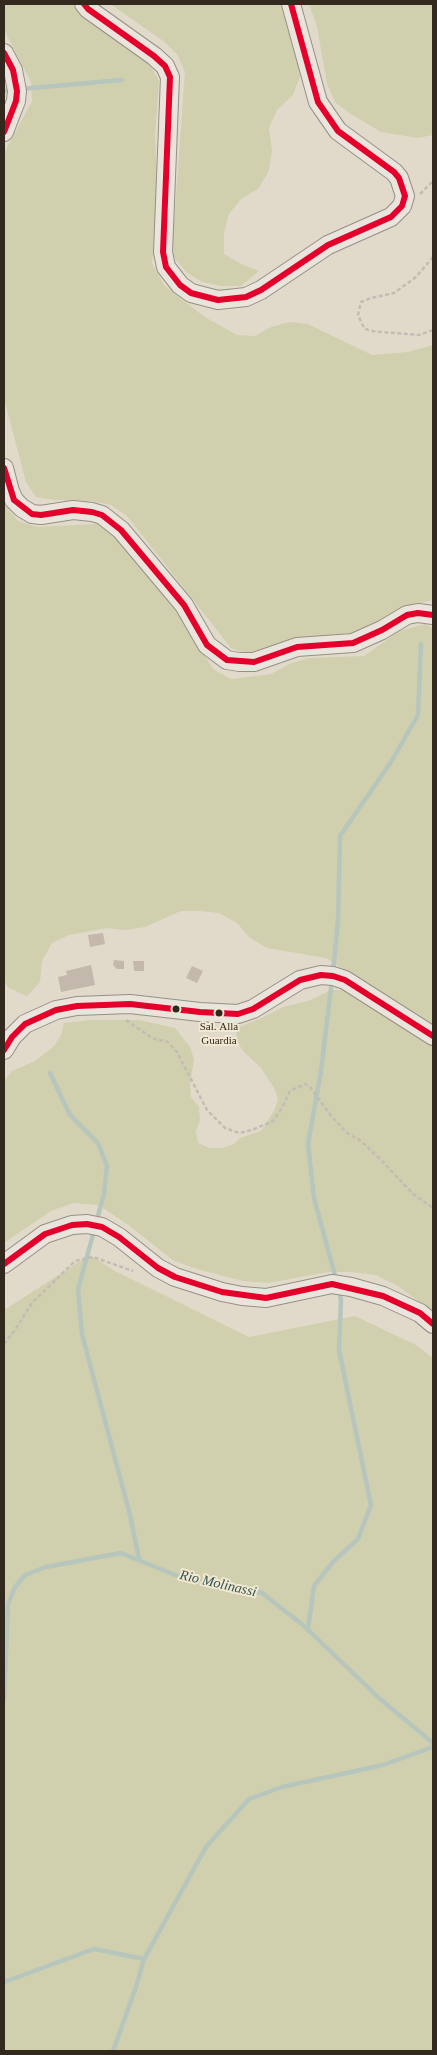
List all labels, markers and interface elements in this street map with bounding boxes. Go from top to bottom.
unlabelled marker [171,1004,181,1014]
marker: Sal. Alla Guardia [214,1008,224,1018]
place label: Sal. Alla Guardia [200,1020,238,1046]
water label: Rio Molinassi [178,1567,258,1601]

